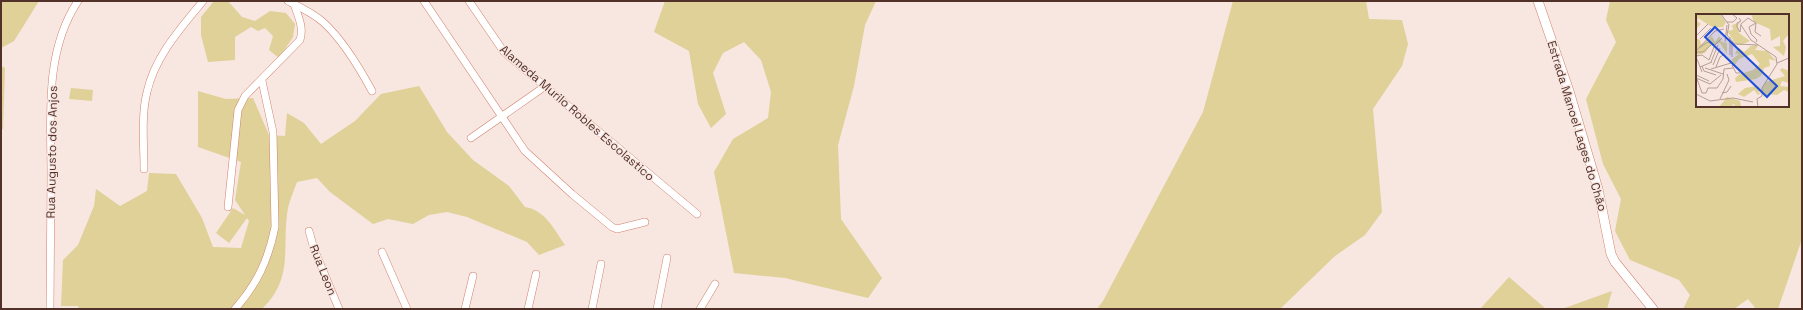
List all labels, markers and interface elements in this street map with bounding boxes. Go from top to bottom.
inset map [1696,14,1789,107]
street label: Estrada Manoel Lages do Chão [1543,39,1611,213]
street label: Alameda Murilo Robles Escolastico [496,41,658,185]
street label: Rua Augusto dos Anjos [43,86,61,218]
street label: Rua Leon [306,242,340,298]

